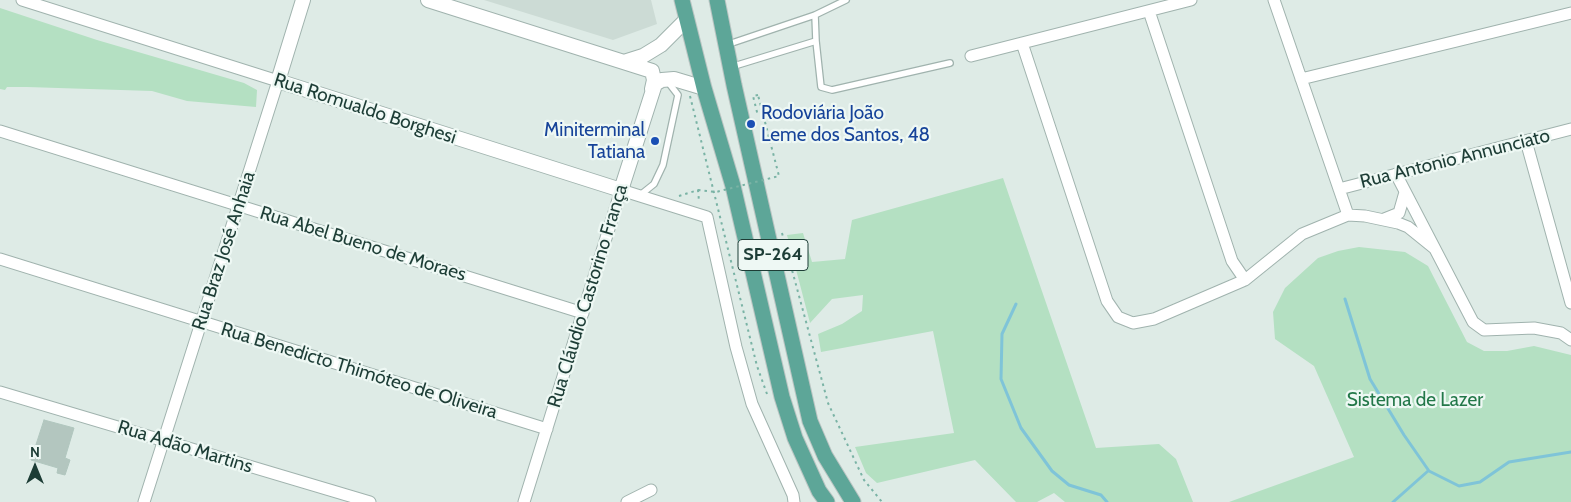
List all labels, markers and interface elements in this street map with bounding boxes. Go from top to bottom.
street label: Rua Romualdo Borghesi [271,69,459,149]
place label: Rodoviária João Leme dos Santos, 48 [761,102,930,146]
marker: Rodoviária João Leme dos Santos, 48 [745,118,757,130]
place label: Miniterminal Tatiana [544,119,645,163]
street label: Rua Antonio Annunciato [1358,124,1552,194]
marker: Miniterminal Tatiana [649,135,661,147]
street label: Rua Braz José Anhaia [188,169,260,333]
street label: Rua Cláudio Castorino França [543,182,633,410]
street label: Rua Abel Bueno de Moraes [257,202,469,286]
road number: SP-264 [738,240,808,270]
street label: Rua Benedicto Thimóteo de Oliveira [218,318,500,424]
park label: Sistema de Lazer [1347,389,1483,411]
street label: Rua Adão Martins [115,416,255,478]
north arrow [10,442,60,492]
text: N [30,443,40,461]

